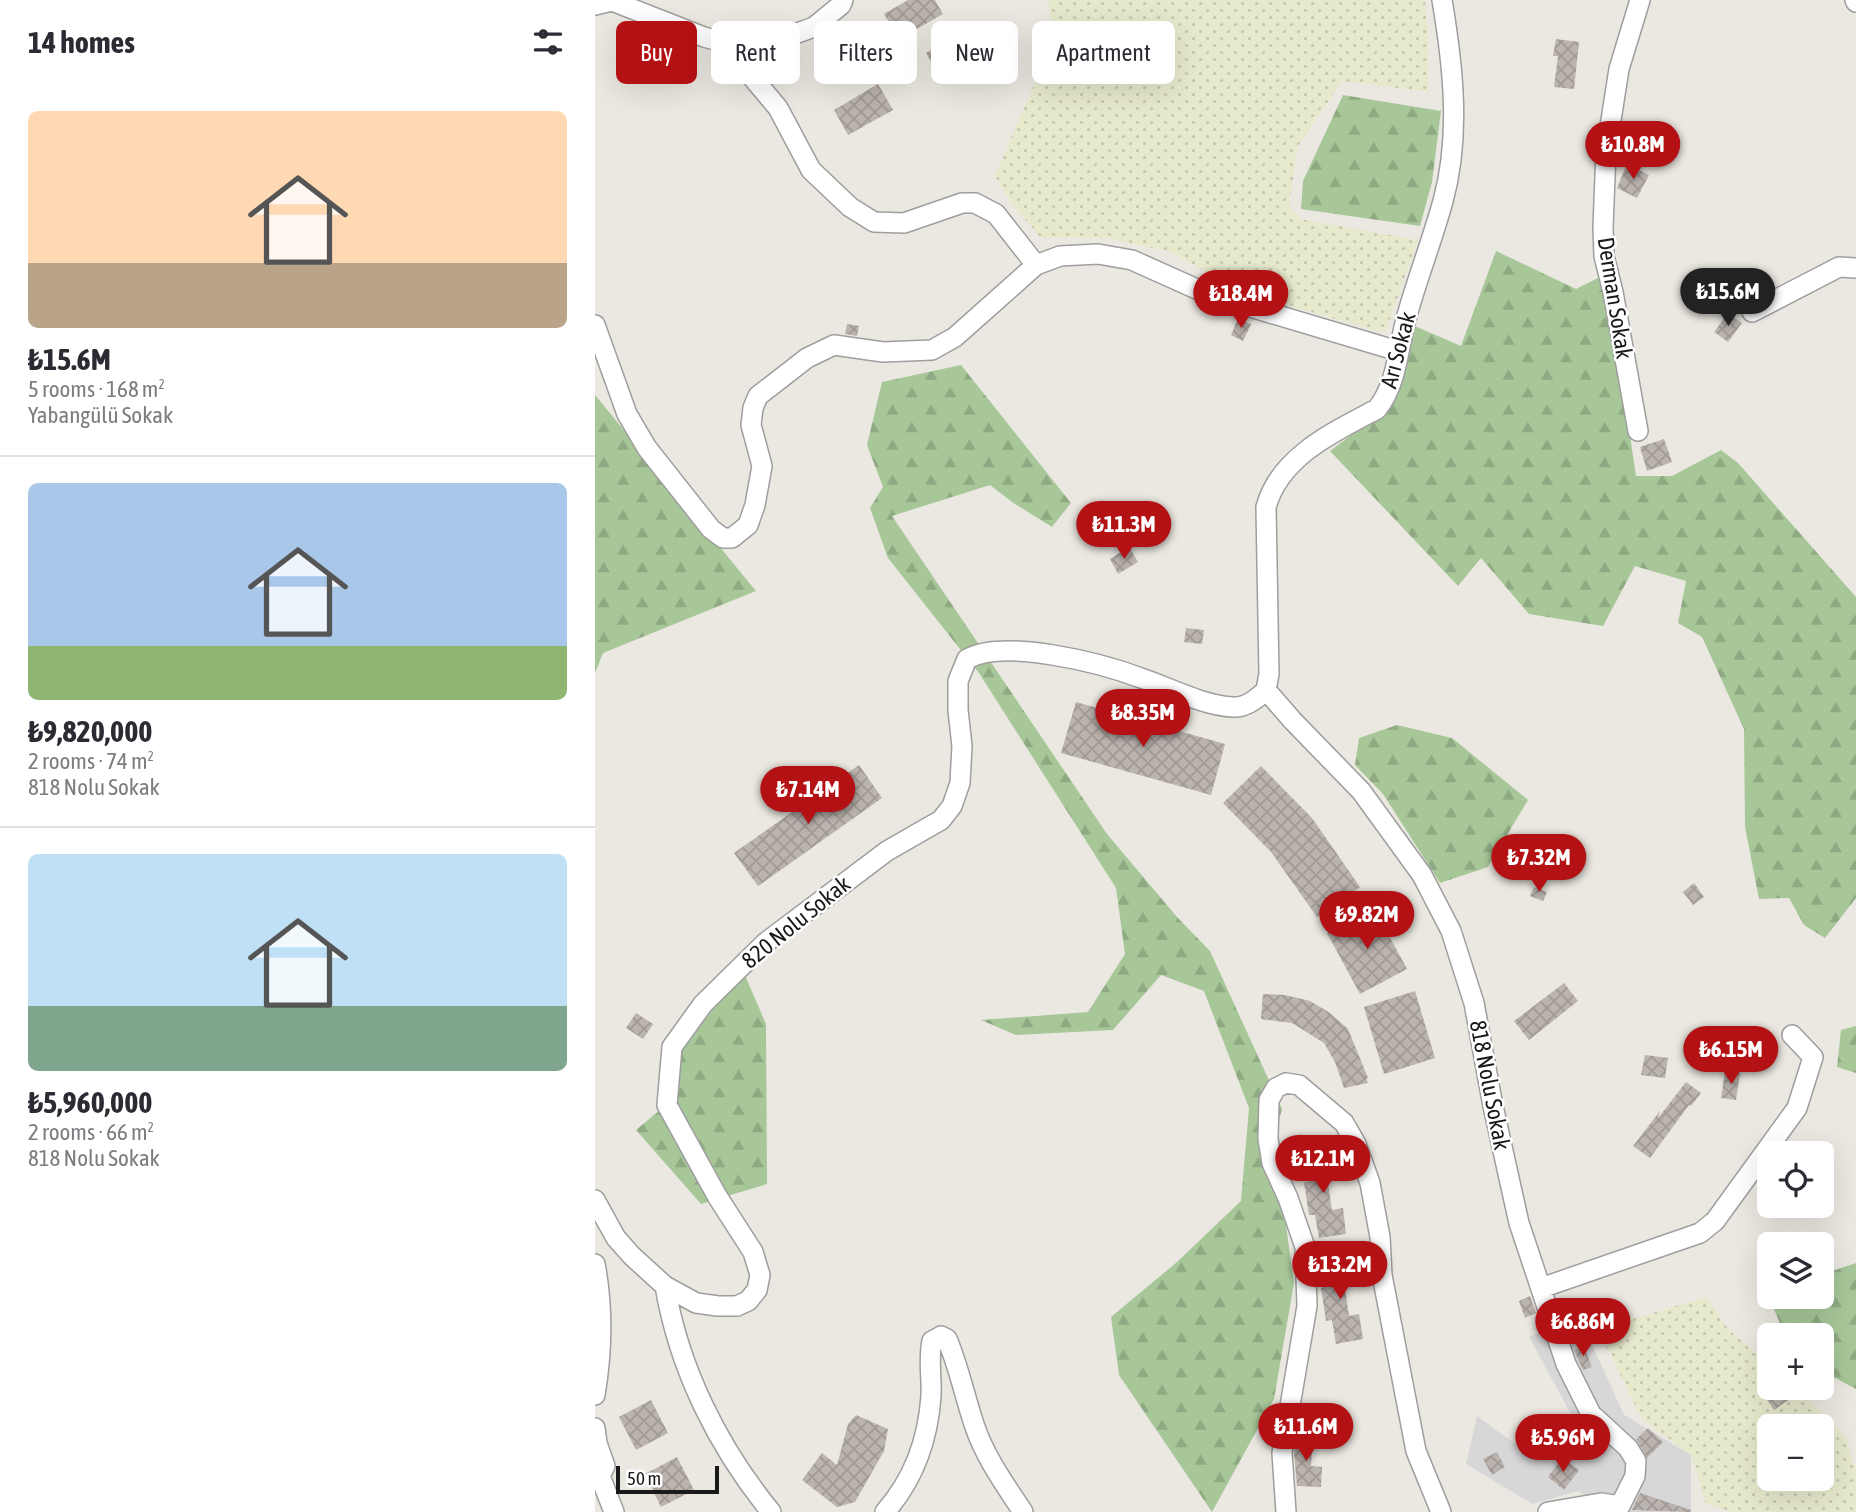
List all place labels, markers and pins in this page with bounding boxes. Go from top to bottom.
pin: ₺10.8M [1576,122,1690,181]
pin: ₺15.6M [1671,268,1785,328]
pin: ₺18.4M [1184,270,1298,330]
pin: ₺11.3M [1067,502,1181,561]
pin: ₺8.35M [1086,690,1200,749]
pin: ₺7.14M [751,766,865,826]
pin: ₺7.32M [1482,834,1596,894]
pin: ₺9.82M [1310,892,1424,951]
pin: ₺6.15M [1674,1026,1788,1086]
pin: ₺12.1M [1266,1136,1380,1195]
pin: ₺13.2M [1283,1242,1397,1301]
pin: ₺6.86M [1526,1298,1640,1358]
pin: ₺11.6M [1249,1404,1363,1463]
pin: ₺5.96M [1506,1414,1620,1474]

